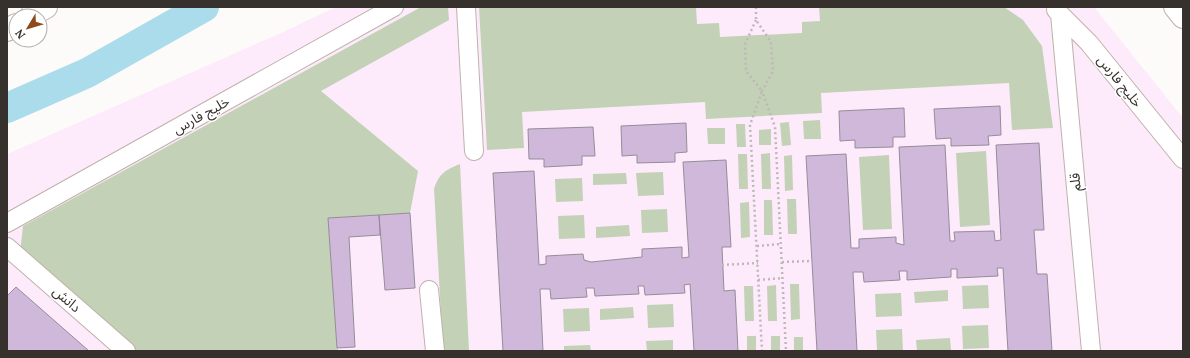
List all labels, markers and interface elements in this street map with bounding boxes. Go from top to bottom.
north arrow [8,8,48,48]
text: N [12,26,28,42]
street label: خلیج فارس [1092,51,1147,112]
street label: خلیج فارس [169,91,234,140]
street label: قلم [1064,172,1087,192]
street label: دانش [49,281,86,316]

